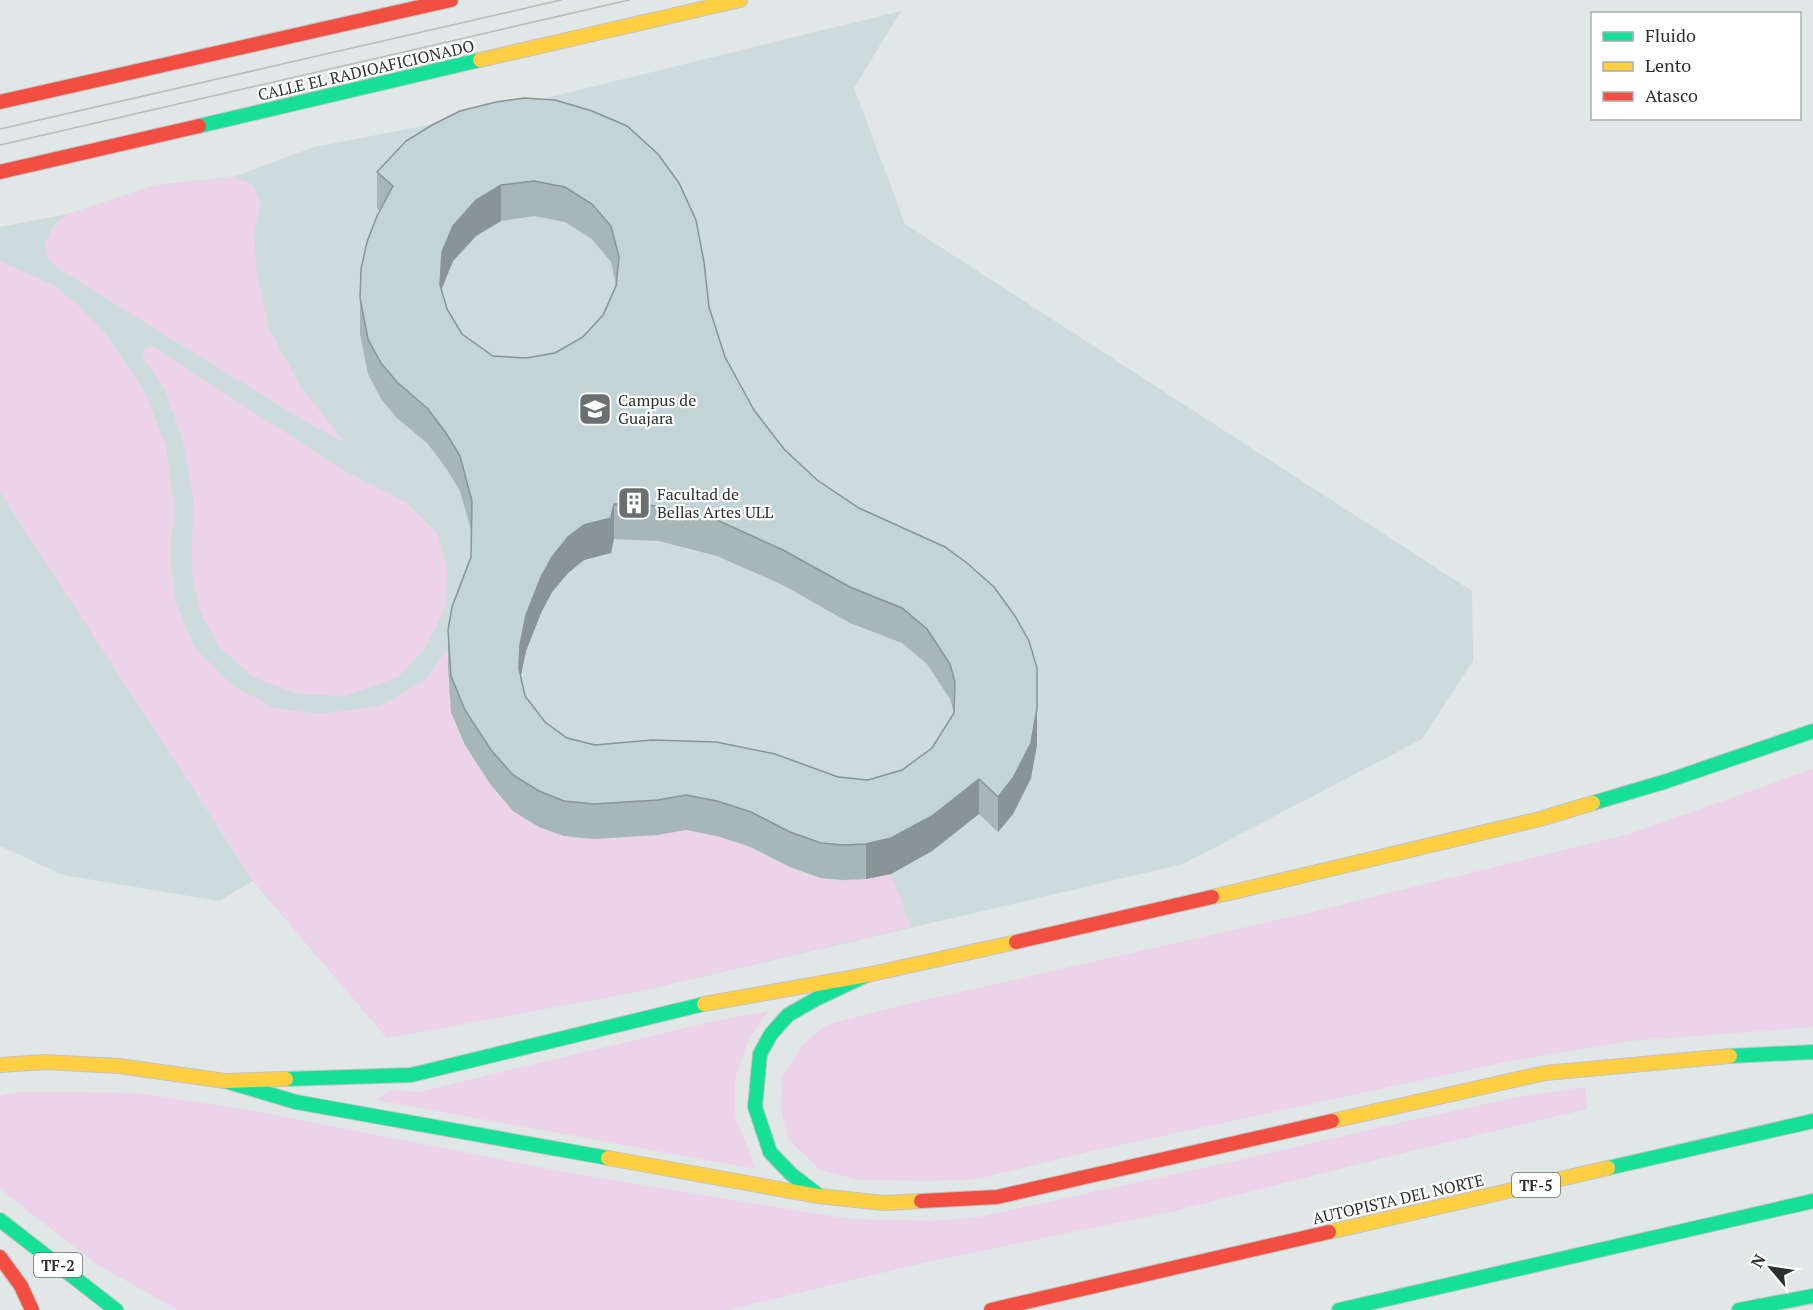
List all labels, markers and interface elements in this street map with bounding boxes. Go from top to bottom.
legend [1591,12,1801,120]
text: Fluido [1645,23,1696,47]
street label: CALLE EL RADIOAFICIONADO [256,34,476,106]
text: Lento [1645,53,1691,77]
text: Atasco [1645,83,1698,107]
place label: Campus de Guajara [618,389,696,429]
school or university icon: Campus de Guajara [577,391,613,427]
place label: Facultad de Bellas Artes ULL [657,483,774,523]
building icon: Facultad de Bellas Artes ULL [616,485,652,521]
street label: AUTOPISTA DEL NORTE [1310,1169,1486,1229]
road number: TF-5 [1512,1173,1560,1197]
north arrow [1741,1238,1801,1298]
text: N [1745,1250,1770,1271]
road number: TF-2 [34,1253,82,1277]

